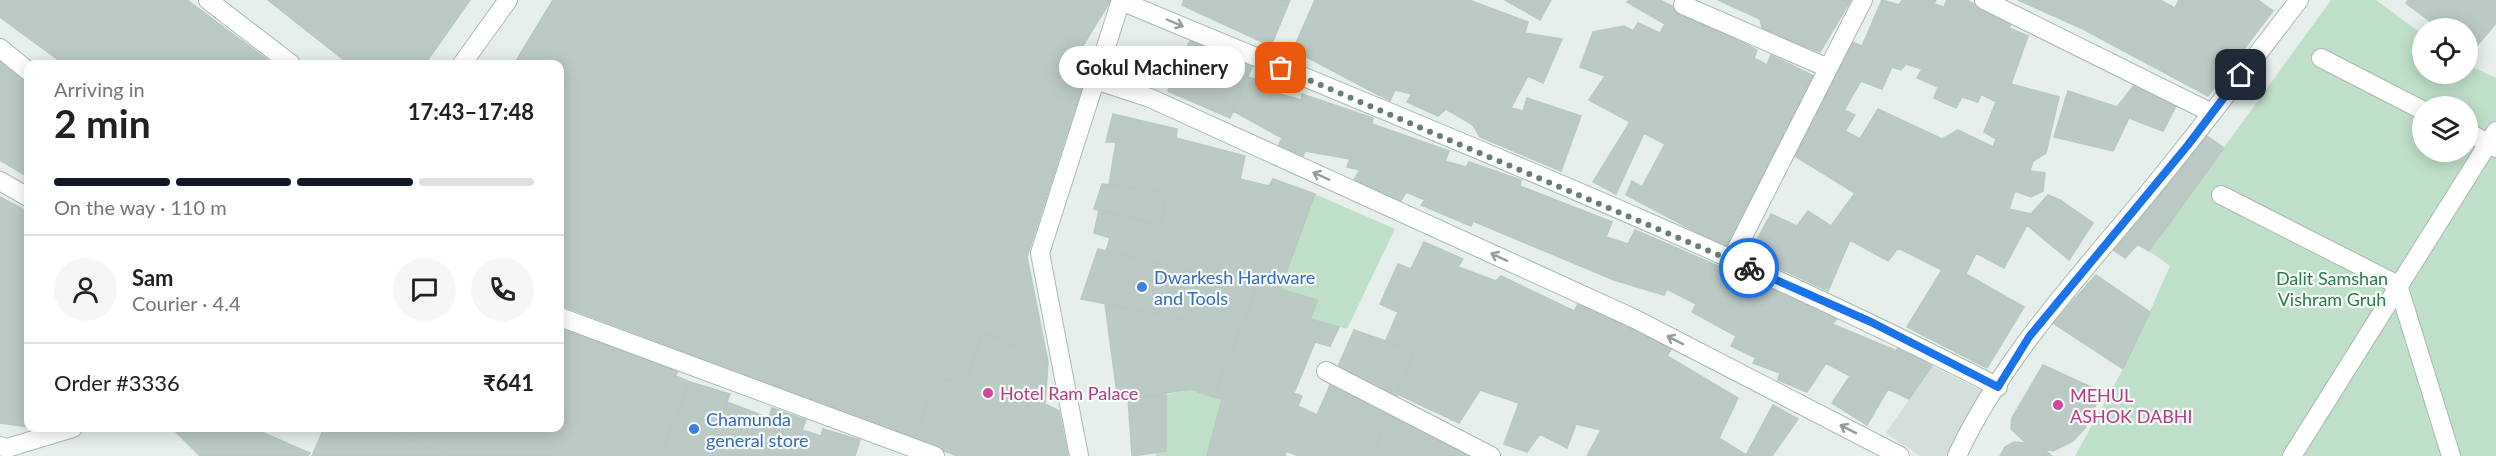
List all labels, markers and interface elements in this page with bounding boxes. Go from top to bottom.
one-way arrow [1165,18,1184,29]
map controls [2412,18,2478,162]
button: locate [2412,18,2478,84]
pin [1255,42,1306,93]
callout: Gokul Machinery [1059,47,1245,89]
pin [2215,49,2266,100]
icon: bag [1264,51,1297,84]
text: Gokul Machinery [1076,55,1228,79]
icon: home [2224,58,2257,91]
text: Arriving in [54,77,145,101]
button: layers [2412,96,2478,162]
text: 17:43–17:48 [408,98,534,125]
text: 2 min [54,100,151,146]
one-way arrow [1313,169,1331,181]
text: On the way · 110 m [54,195,227,219]
courier [1719,238,1779,298]
one-way arrow [1490,250,1508,262]
icon: bike [1733,252,1766,285]
button: person [54,258,117,321]
button: chat [393,258,456,321]
button: phone [471,258,534,321]
text: Sam [132,264,174,291]
place label: Dwarkesh Hardware and Tools [1154,266,1315,309]
park label: Dalit Samshan Vishram Gruh [2276,267,2388,310]
marker: Dwarkesh Hardware and Tools [1135,280,1149,294]
text: Courier · 4.4 [132,291,241,315]
one-way arrow [1667,334,1684,346]
text: Order #3336 [54,369,180,396]
text: ₹641 [483,369,534,396]
place label: Hotel Ram Palace [1000,382,1138,404]
place label: MEHUL ASHOK DABHI [2070,384,2193,427]
marker: Hotel Ram Palace [981,386,995,400]
marker: MEHUL ASHOK DABHI [2051,398,2065,412]
place label: Chamunda general store [706,408,809,451]
marker: Chamunda general store [687,422,701,436]
one-way arrow [1840,423,1858,434]

